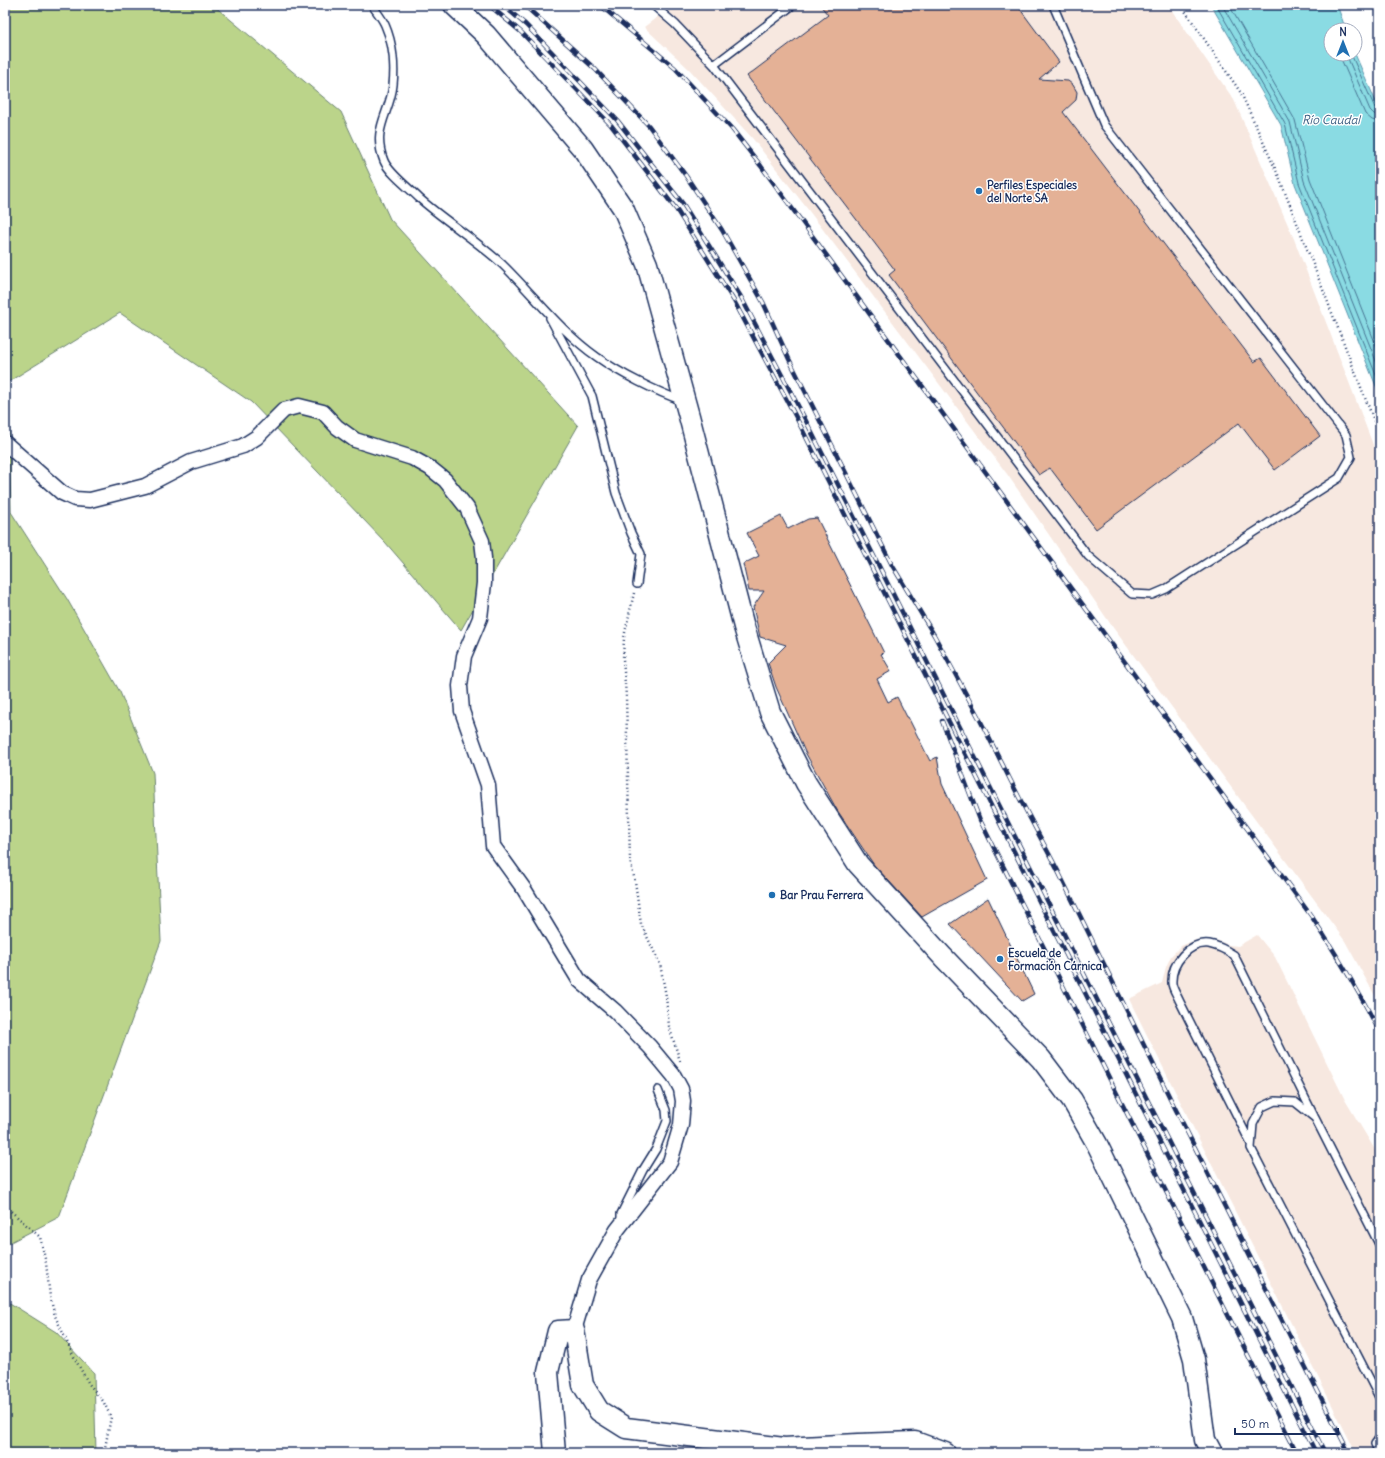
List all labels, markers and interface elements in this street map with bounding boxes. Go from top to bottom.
north arrow [1323,22,1363,62]
text: N [1339,25,1347,39]
water label: Río Caudal [1302,112,1362,127]
place label: Perfiles Especiales del Norte SA [987,178,1077,205]
marker: Perfiles Especiales del Norte SA [974,186,984,196]
place label: Bar Prau Ferrera [780,888,864,902]
marker: Bar Prau Ferrera [767,890,777,900]
place label: Escuela de Formación Cárnica [1008,946,1103,973]
marker: Escuela de Formación Cárnica [995,954,1005,964]
scale bar [1235,1410,1338,1436]
text: 50 m [1241,1416,1270,1431]

